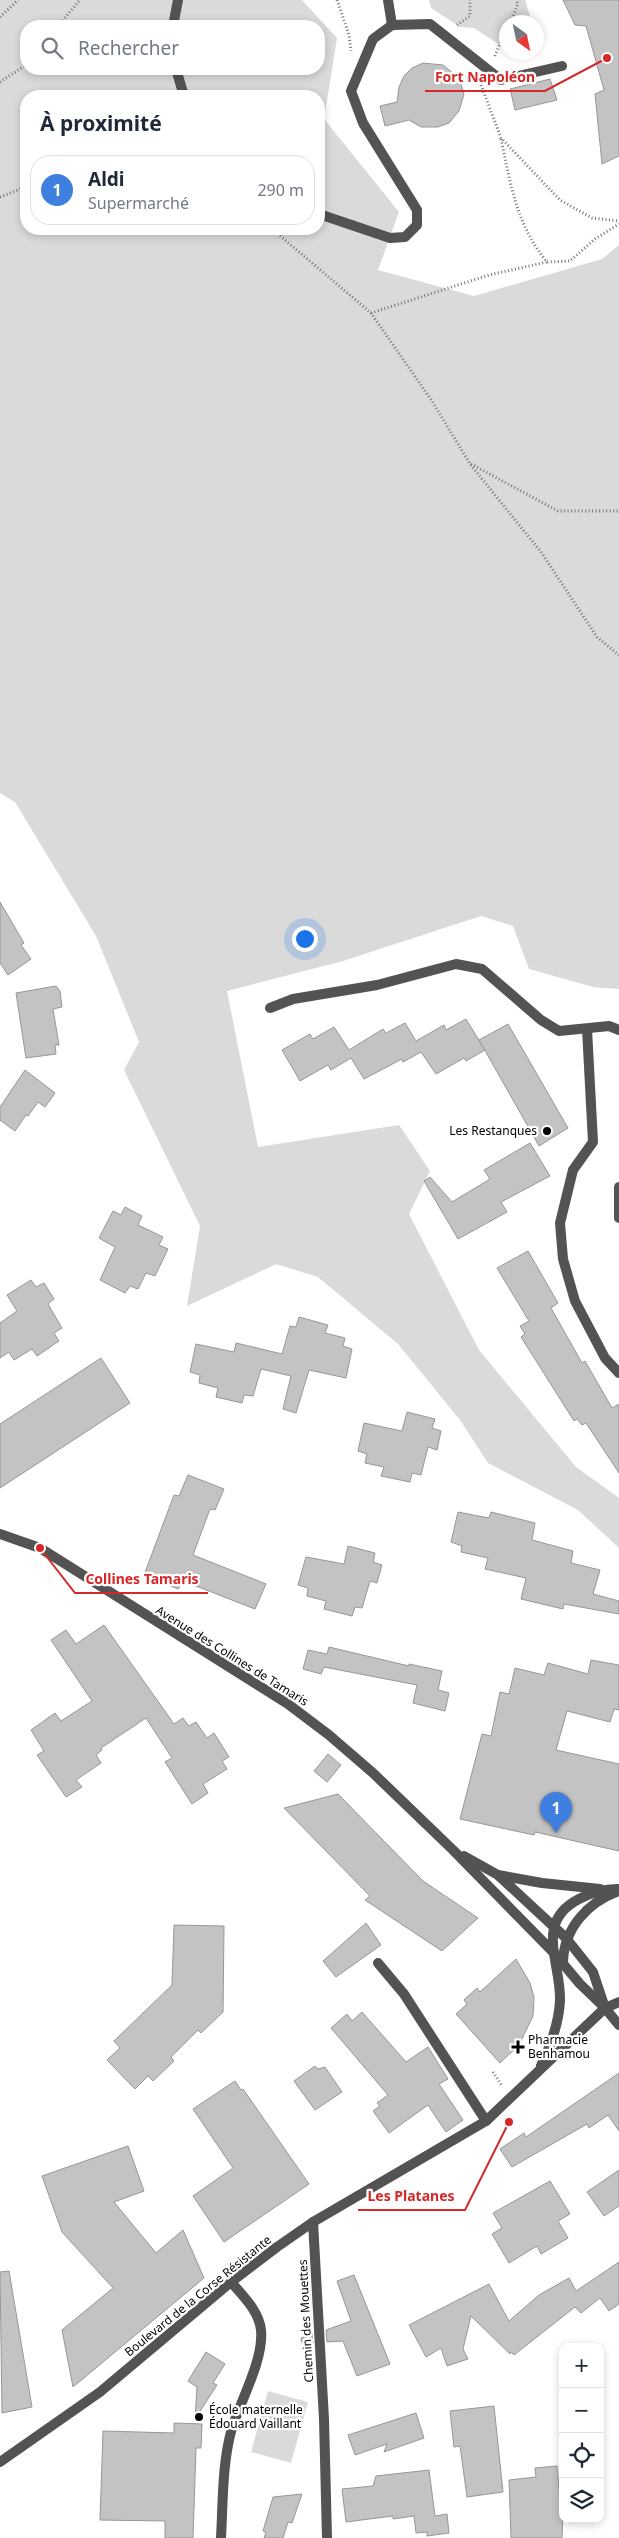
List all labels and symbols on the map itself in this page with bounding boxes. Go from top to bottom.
north arrow [499,15,544,60]
callout: Fort Napoléon [425,62,545,91]
text: Fort Napoléon [435,67,535,86]
your location [292,926,318,952]
place label: Les Restanques [449,1122,537,1139]
marker: Les Restanques [541,1125,553,1137]
callout: Collines Tamaris [75,1564,208,1593]
text: Collines Tamaris [85,1569,199,1588]
street label: Avenue des Collines de Tamaris [153,1601,312,1710]
pin: 1 [540,1792,572,1833]
place label: Pharmacie Benhamou [528,2031,590,2062]
marker: Pharmacie Benhamou [512,2041,524,2053]
callout: Les Platanes [358,2181,465,2210]
text: Les Platanes [367,2186,455,2205]
street label: Boulevard de la Corse Résistante [121,2231,275,2360]
street label: Chemin des Mouettes [294,2259,317,2383]
place label: École maternelle Édouard Vaillant [209,2401,303,2432]
marker: École maternelle Édouard Vaillant [193,2411,205,2423]

